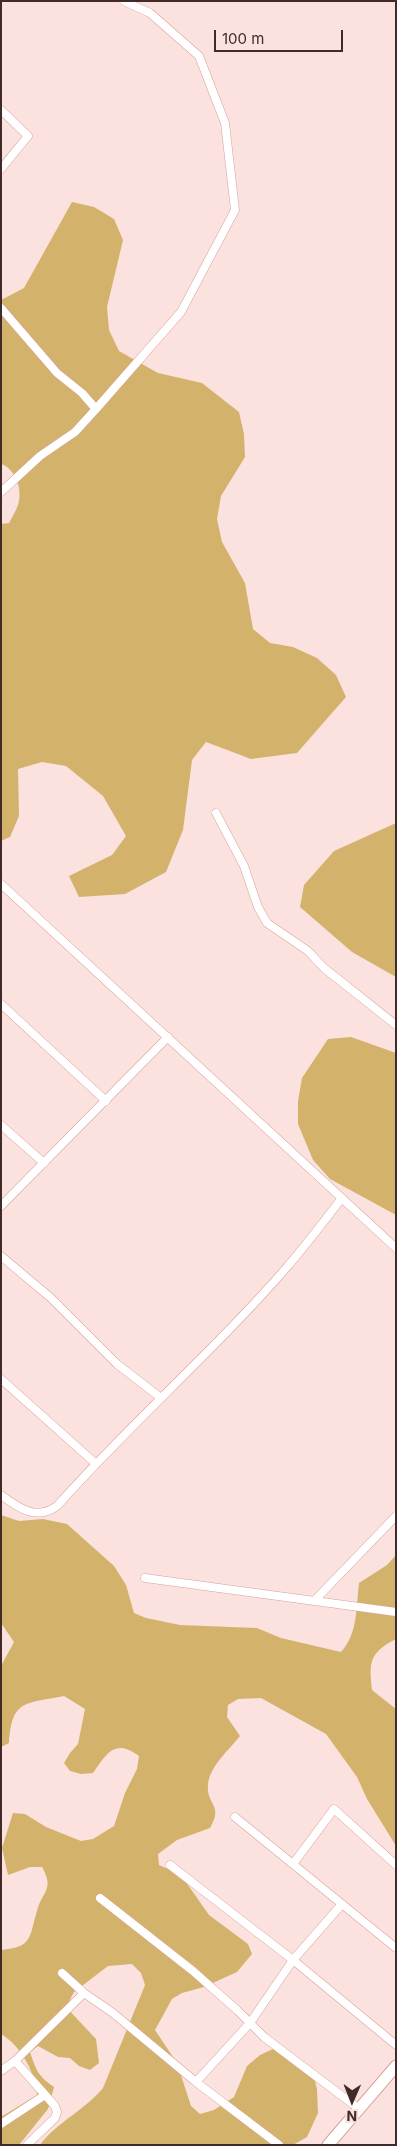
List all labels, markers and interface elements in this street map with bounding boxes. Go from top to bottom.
scale bar [217,20,346,52]
text: 100 m [222,29,264,48]
north arrow [327,2076,377,2126]
text: N [346,2108,357,2125]

